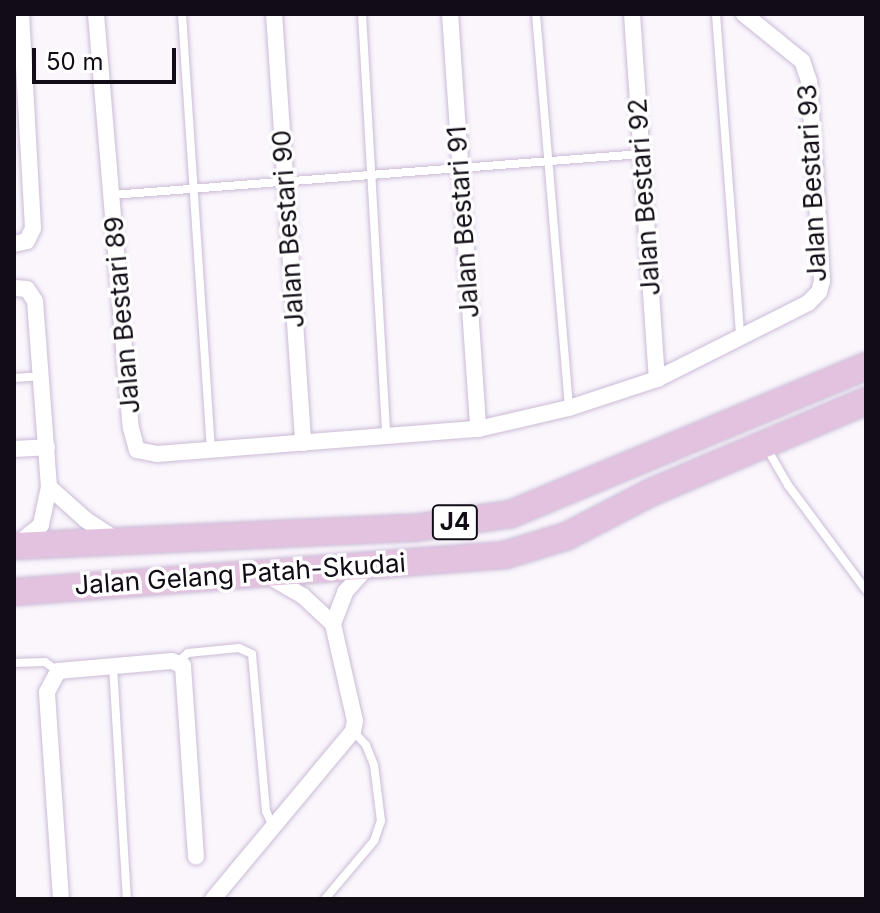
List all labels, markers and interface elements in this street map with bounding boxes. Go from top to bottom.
scale bar [36,32,180,82]
text: 50 m [46,47,104,76]
street label: Jalan Bestari 93 [791,83,833,283]
street label: Jalan Bestari 92 [622,97,666,297]
street label: Jalan Bestari 91 [441,125,485,319]
street label: Jalan Bestari 90 [266,129,310,329]
street label: Jalan Bestari 89 [98,215,146,415]
road number: J4 [431,502,479,542]
street label: Jalan Gelang Patah-Skudai [73,547,407,601]

